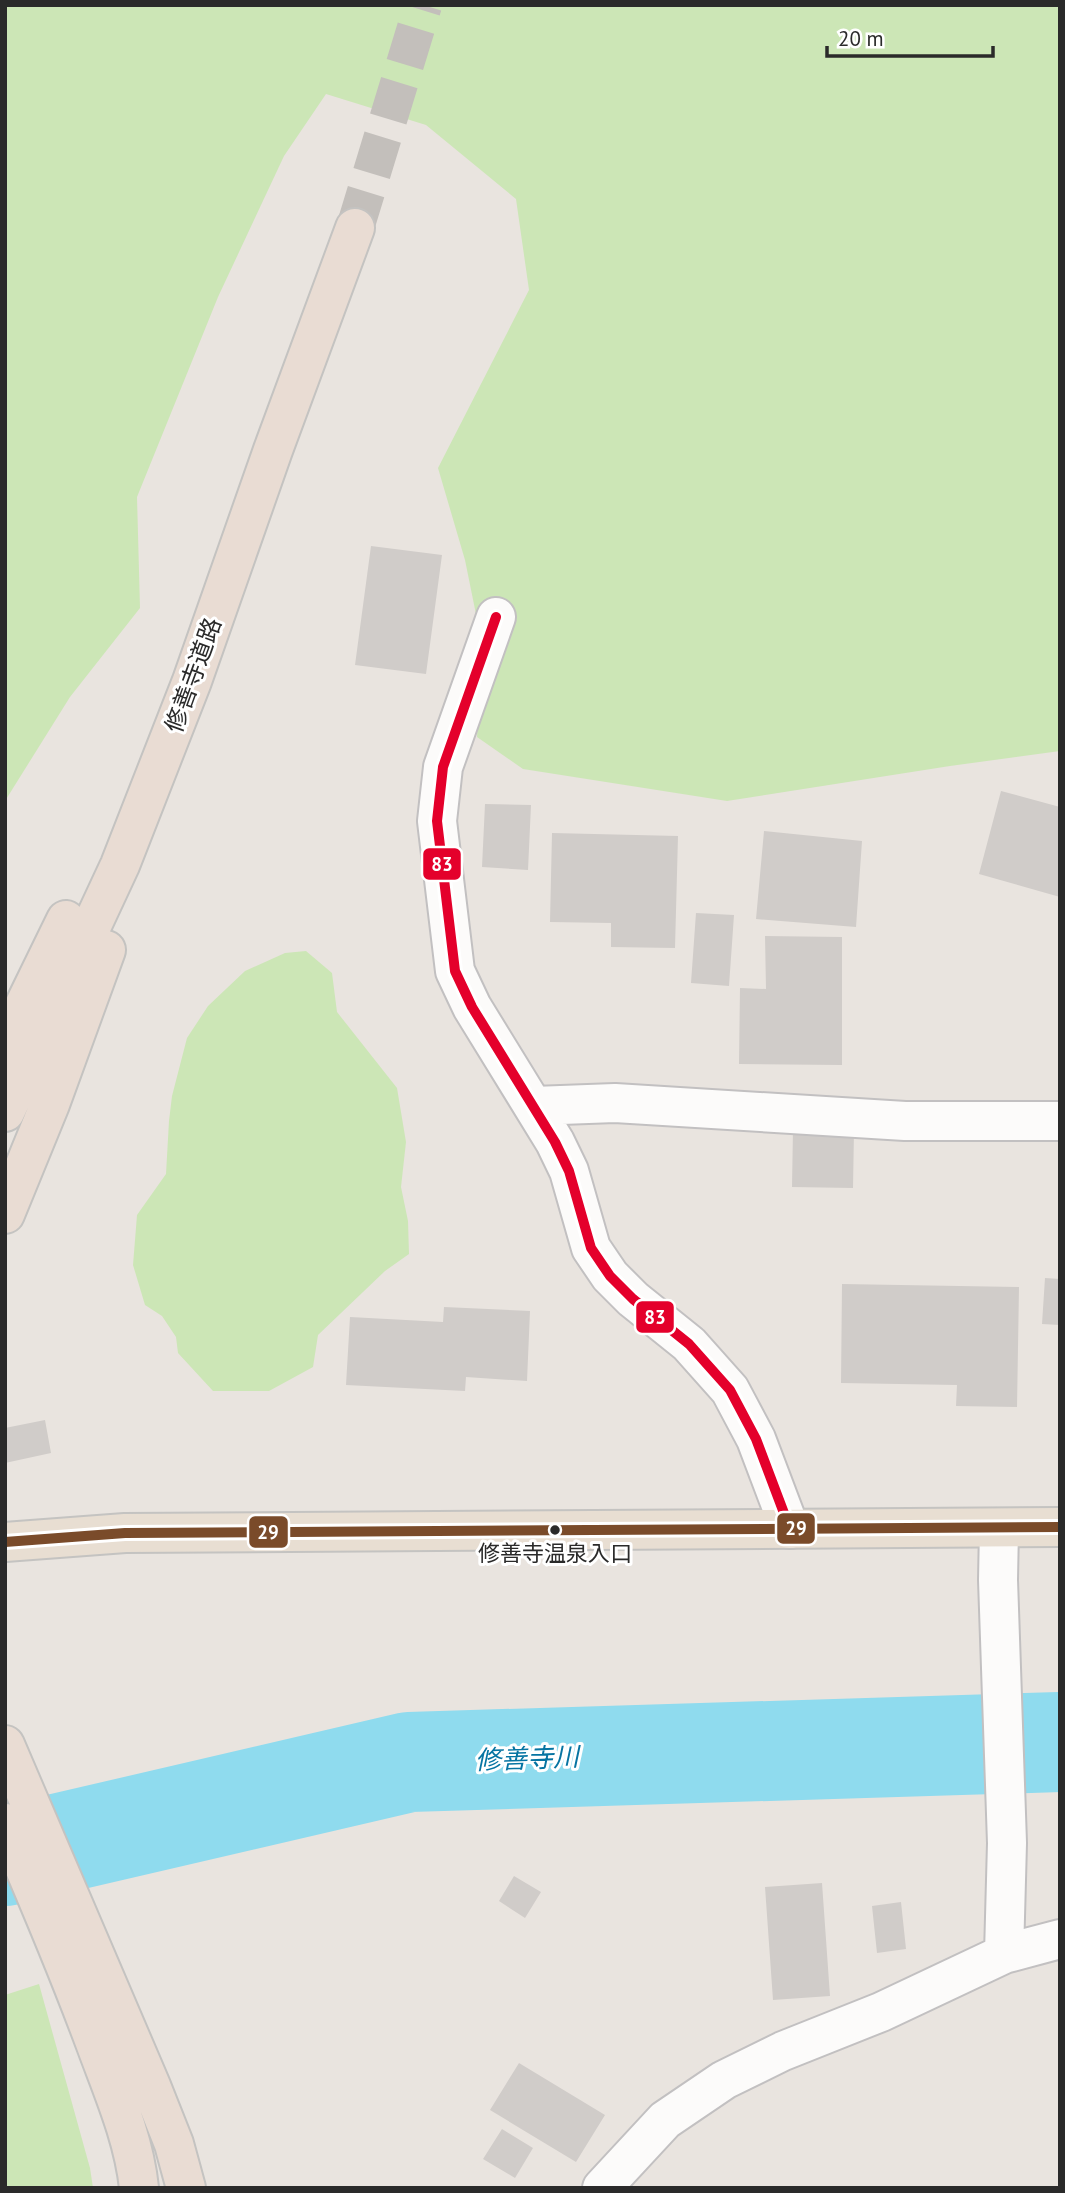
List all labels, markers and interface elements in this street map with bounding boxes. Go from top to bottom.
scale bar [827,14,993,58]
text: 20 m [838,25,884,52]
street label: 修善寺道路 [158,613,228,737]
line badge: 83 [422,847,462,881]
text: 83 [431,852,453,876]
line badge: 83 [635,1300,675,1334]
text: 83 [644,1305,666,1329]
line badge: 29 [776,1512,816,1545]
line badge: 29 [248,1515,289,1549]
text: 29 [785,1516,807,1540]
text: 29 [257,1520,279,1544]
marker: 修善寺温泉入口 [548,1523,562,1537]
place label: 修善寺温泉入口 [478,1539,632,1567]
water label: 修善寺川 [474,1740,583,1776]

